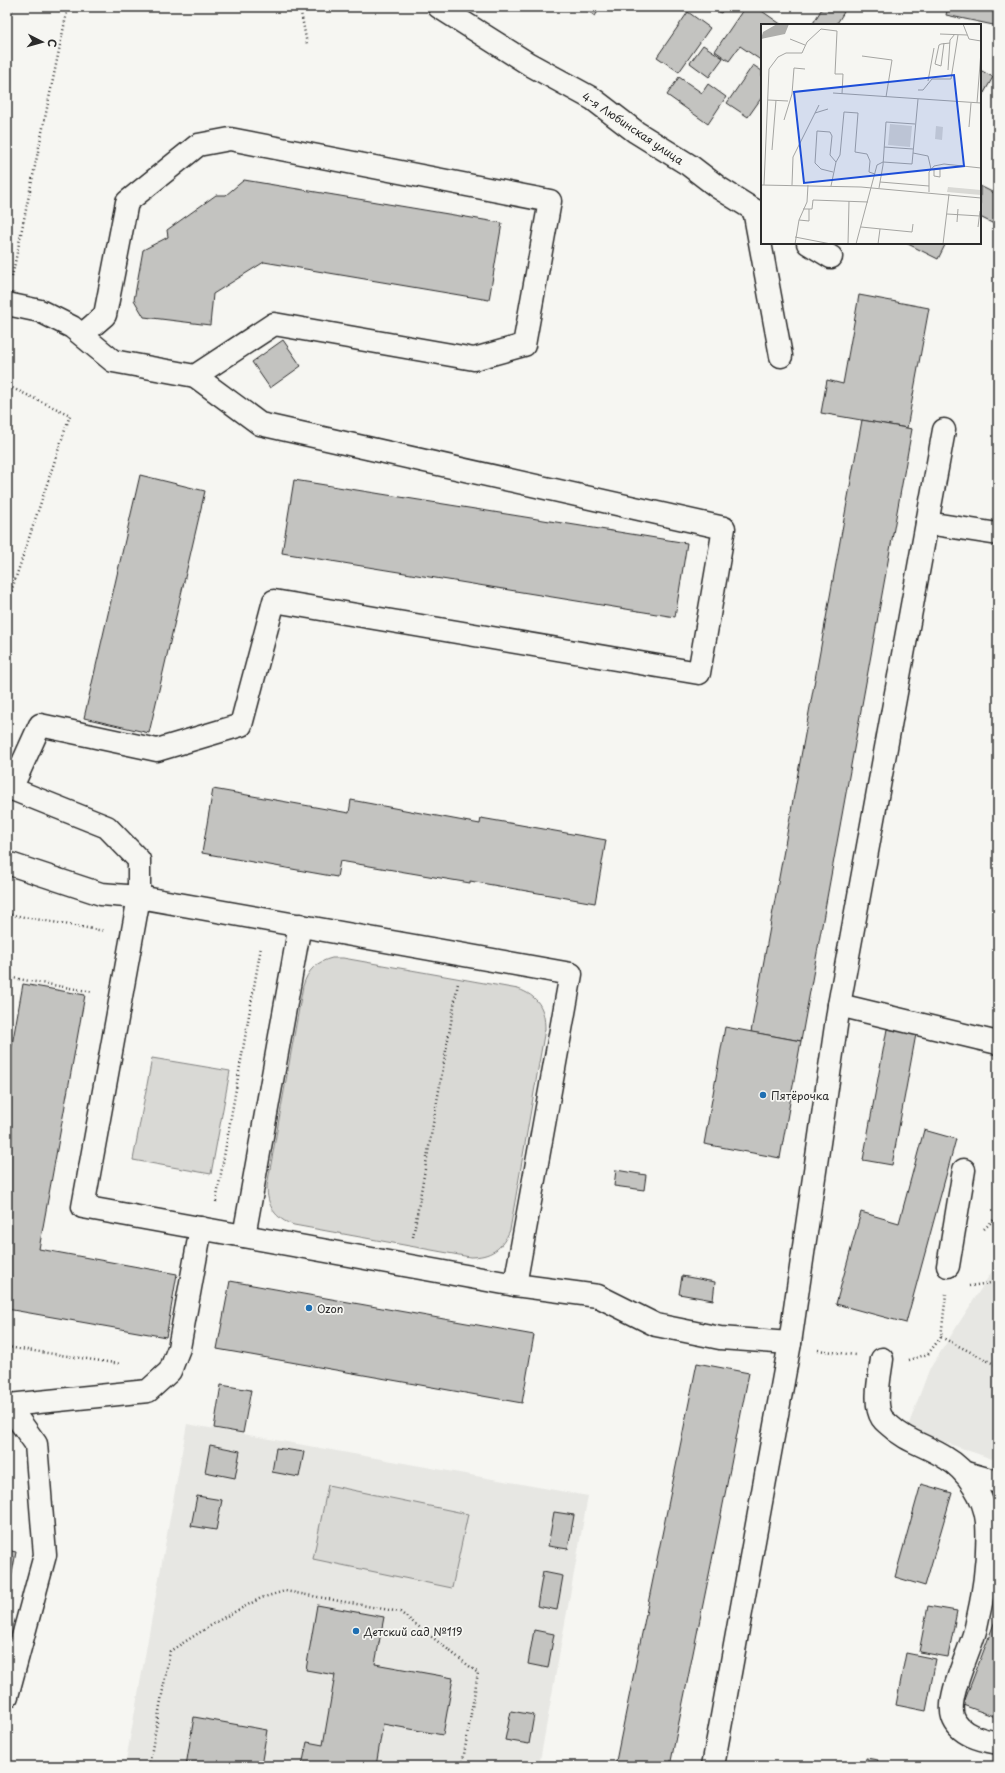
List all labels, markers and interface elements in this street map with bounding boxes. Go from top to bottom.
north arrow [22,22,62,62]
inset map [761,24,981,244]
text: С [44,38,61,48]
street label: 4-я Любинская улица [579,88,687,168]
place label: Пятёрочка [771,1087,829,1104]
marker: Пятёрочка [758,1090,768,1100]
place label: Ozon [317,1300,343,1317]
marker: Ozon [304,1303,314,1313]
place label: Детский сад №119 [363,1623,462,1640]
marker: Детский сад №119 [351,1626,361,1636]

